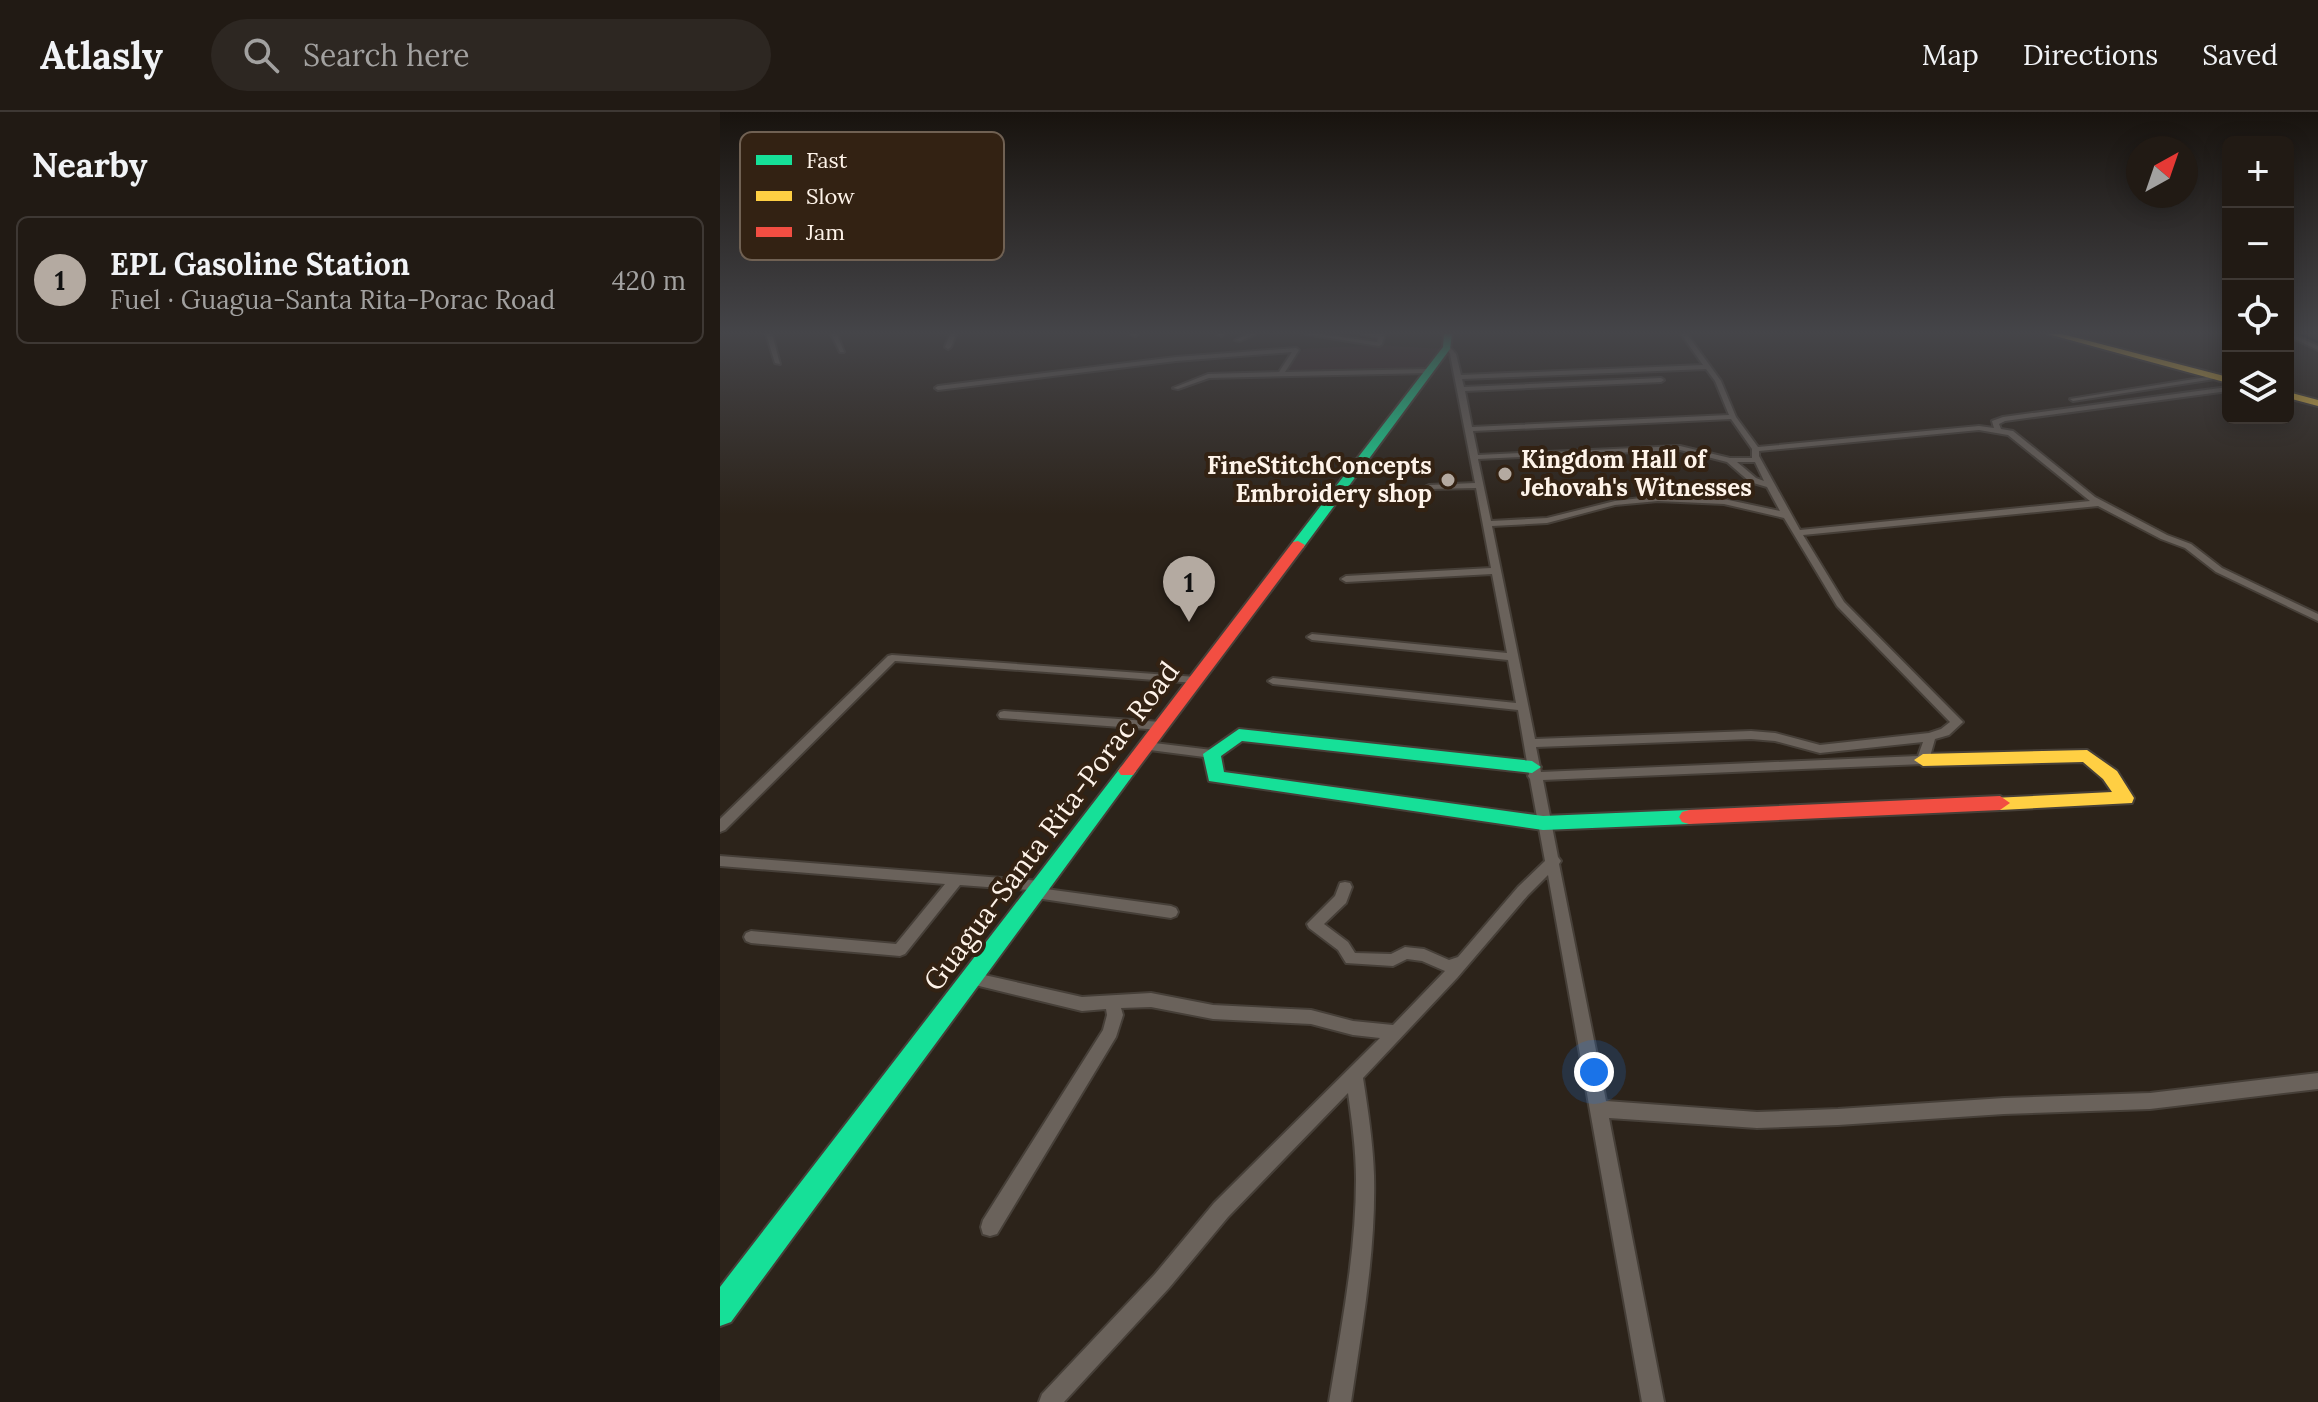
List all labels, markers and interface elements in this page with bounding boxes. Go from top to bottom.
search box [211,19,771,91]
text: Atlasly [40,31,163,79]
icon: search [239,33,283,77]
text: Search here [303,36,470,74]
text: Map [1922,37,1979,73]
text: Directions [2023,37,2158,73]
text: Saved [2202,37,2278,73]
legend [740,132,1004,260]
north arrow [2126,136,2198,208]
map controls [2222,136,2294,424]
button: + [2222,136,2294,208]
text: Nearby [32,143,148,186]
text: Fast [806,146,848,174]
text: Slow [806,182,855,210]
button: − [2222,208,2294,280]
text: Jam [805,218,845,246]
text: EPL Gasoline Station [110,245,410,283]
text: 1 [55,264,65,297]
text: 420 m [612,264,686,297]
button: locate [2222,280,2294,352]
text: Fuel · Guagua-Santa Rita-Porac Road [110,283,555,316]
button: layers [2222,352,2294,424]
place label: Kingdom Hall of Jehovah's Witnesses [1521,444,1752,503]
place label: FineStitchConcepts Embroidery shop [1207,450,1432,509]
marker: Kingdom Hall of Jehovah's Witnesses [1496,465,1514,483]
marker: FineStitchConcepts Embroidery shop [1439,471,1457,489]
pin: 1 [1163,556,1215,622]
street label: Guagua-Santa Rita-Porac Road [915,654,1187,998]
your location [1574,1052,1614,1092]

